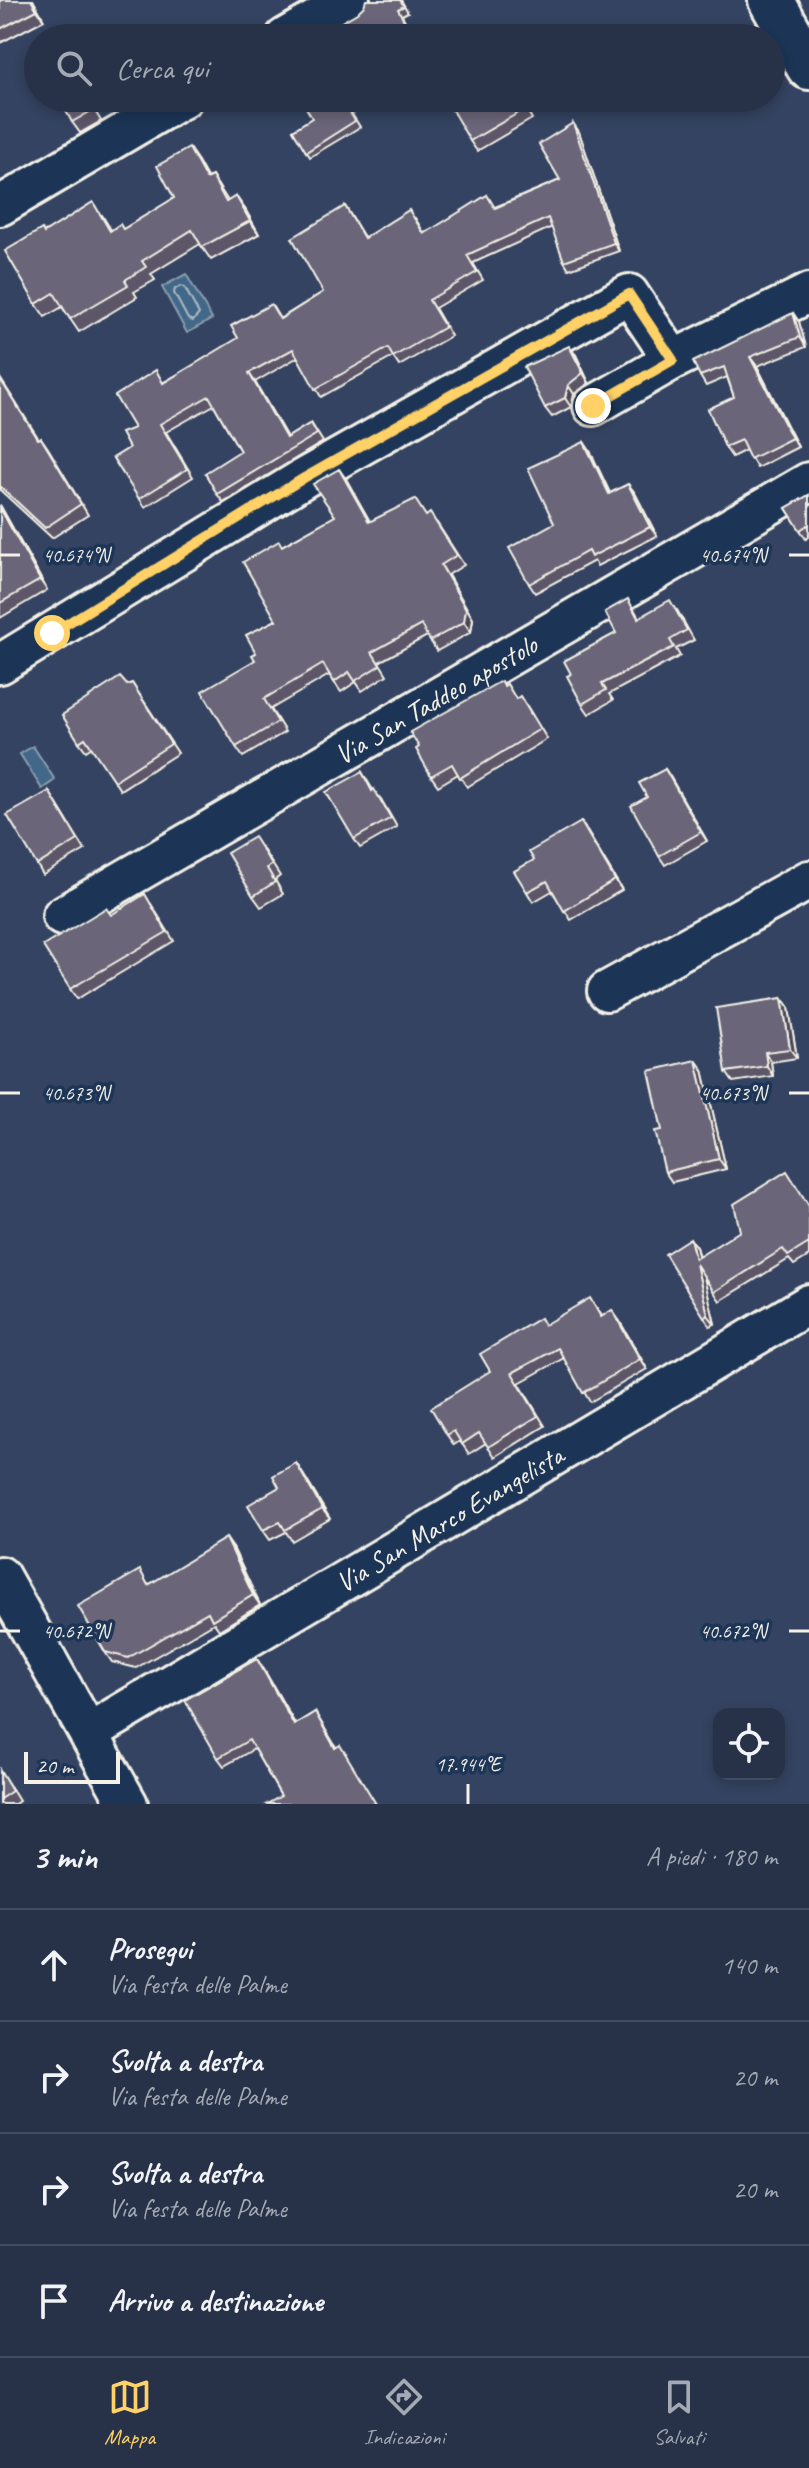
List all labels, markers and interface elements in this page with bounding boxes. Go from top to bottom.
search box [24,24,785,112]
icon: search [52,46,96,90]
text: Cerca qui [116,49,209,87]
route end [575,388,611,424]
text: 40.674°N [43,543,112,568]
text: 40.674°N [700,543,769,568]
route start [34,615,70,651]
street label: Via San Taddeo apostolo [328,626,545,772]
text: 40.673°N [43,1081,112,1106]
text: 40.673°N [700,1081,769,1106]
street label: Via San Marco Evangelista [329,1436,572,1600]
text: 40.672°N [43,1619,112,1644]
text: 40.672°N [700,1619,769,1644]
map controls [713,1708,785,1780]
button: locate [713,1708,785,1780]
scale bar [24,1748,120,1784]
text: 20 m [36,1752,73,1780]
text: 17.944°E [435,1752,503,1777]
text: 3 min [32,1835,97,1878]
text: A piedi · 180 m [646,1840,777,1873]
text: Prosegui [108,1930,192,1968]
icon: ahead [32,1943,76,1987]
text: 140 m [721,1949,777,1982]
text: Via festa delle Palme [108,1968,287,2001]
text: Svolta a destra [108,2042,262,2080]
icon: right [32,2055,76,2099]
text: 20 m [733,2061,777,2094]
text: Via festa delle Palme [108,2080,287,2113]
text: Svolta a destra [108,2154,262,2192]
icon: right [32,2167,76,2211]
text: 20 m [733,2173,777,2206]
text: Via festa delle Palme [108,2192,287,2225]
icon: arrive [32,2279,76,2323]
text: Arrivo a destinazione [108,2282,323,2320]
tab: Mappa [104,2375,155,2451]
tab: Indicazioni [364,2375,445,2451]
tab: Salvati [653,2375,705,2451]

